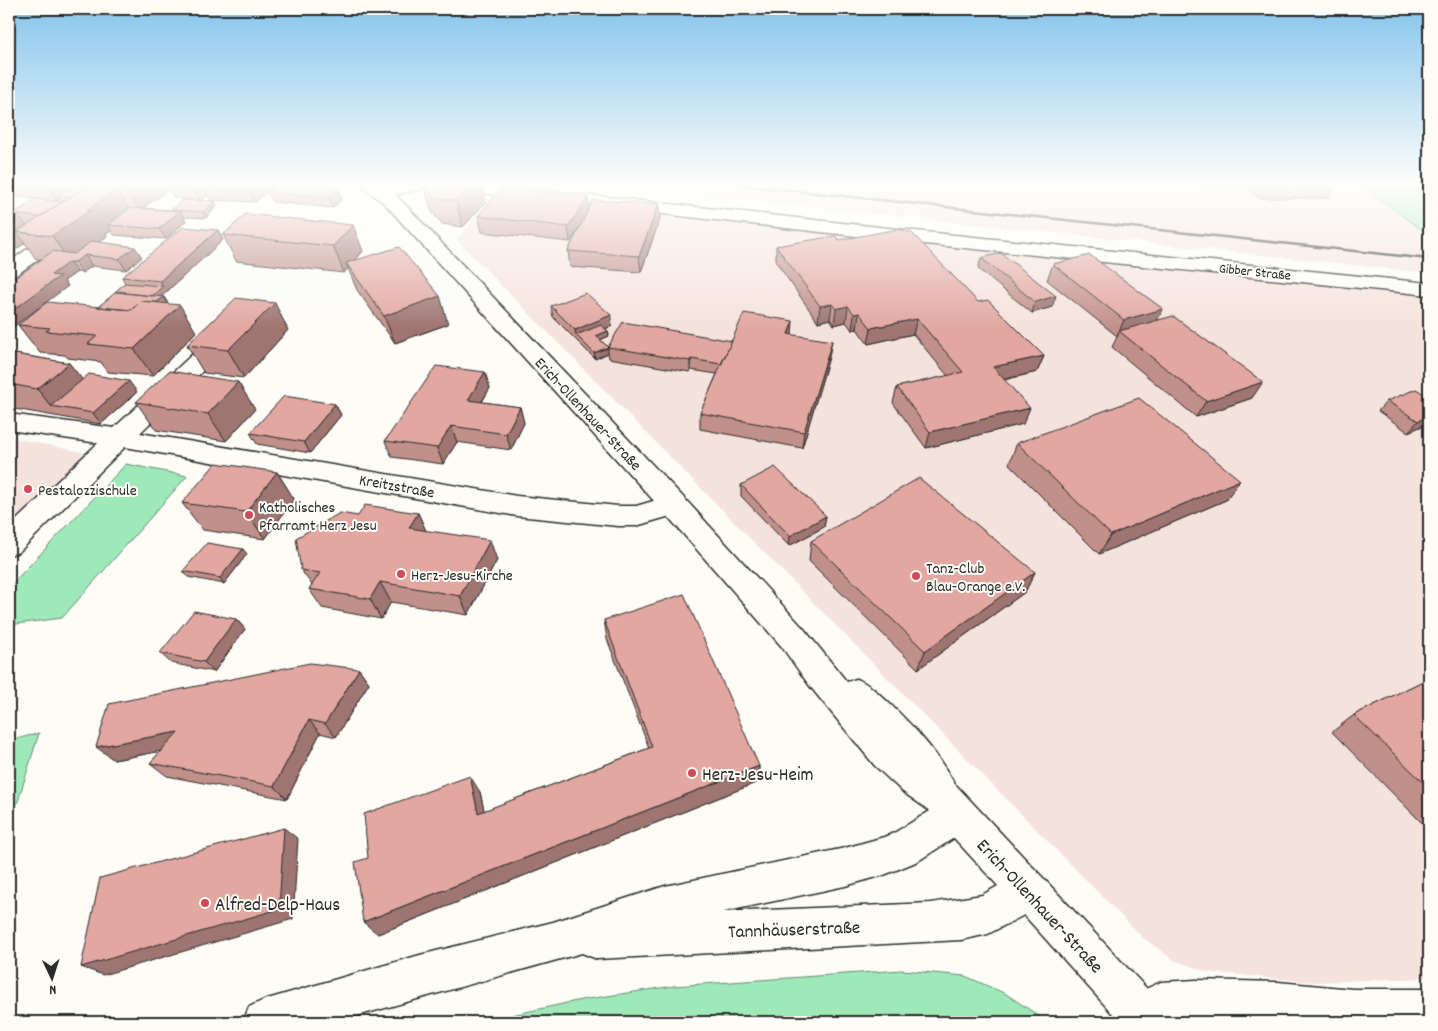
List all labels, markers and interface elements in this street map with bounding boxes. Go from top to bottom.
street label: Gibber Straße [1218,259,1292,287]
street label: Erich-Ollenhauer-Straße [528,353,646,477]
street label: Kreitzstraße [357,470,436,505]
place label: Pestalozzischule [38,480,137,503]
marker: Pestalozzischule [22,483,34,495]
place label: Katholisches Pfarramt Herz Jesu [259,497,377,538]
marker: Katholisches Pfarramt Herz Jesu [243,509,255,521]
place label: Tanz-Club Blau-Orange e.V. [926,558,1025,599]
place label: Herz-Jesu-Kirche [411,565,513,588]
marker: Herz-Jesu-Kirche [395,568,407,580]
marker: Tanz-Club Blau-Orange e.V. [910,570,922,582]
place label: Herz-Jesu-Heim [702,763,813,790]
marker: Herz-Jesu-Heim [686,767,698,779]
street label: Erich-Ollenhauer-Straße [969,834,1108,981]
place label: Alfred-Delp-Haus [215,893,340,920]
marker: Alfred-Delp-Haus [199,897,211,909]
street label: Tannhäuserstraße [728,916,861,947]
north arrow [28,954,78,1004]
text: N [49,979,57,999]

